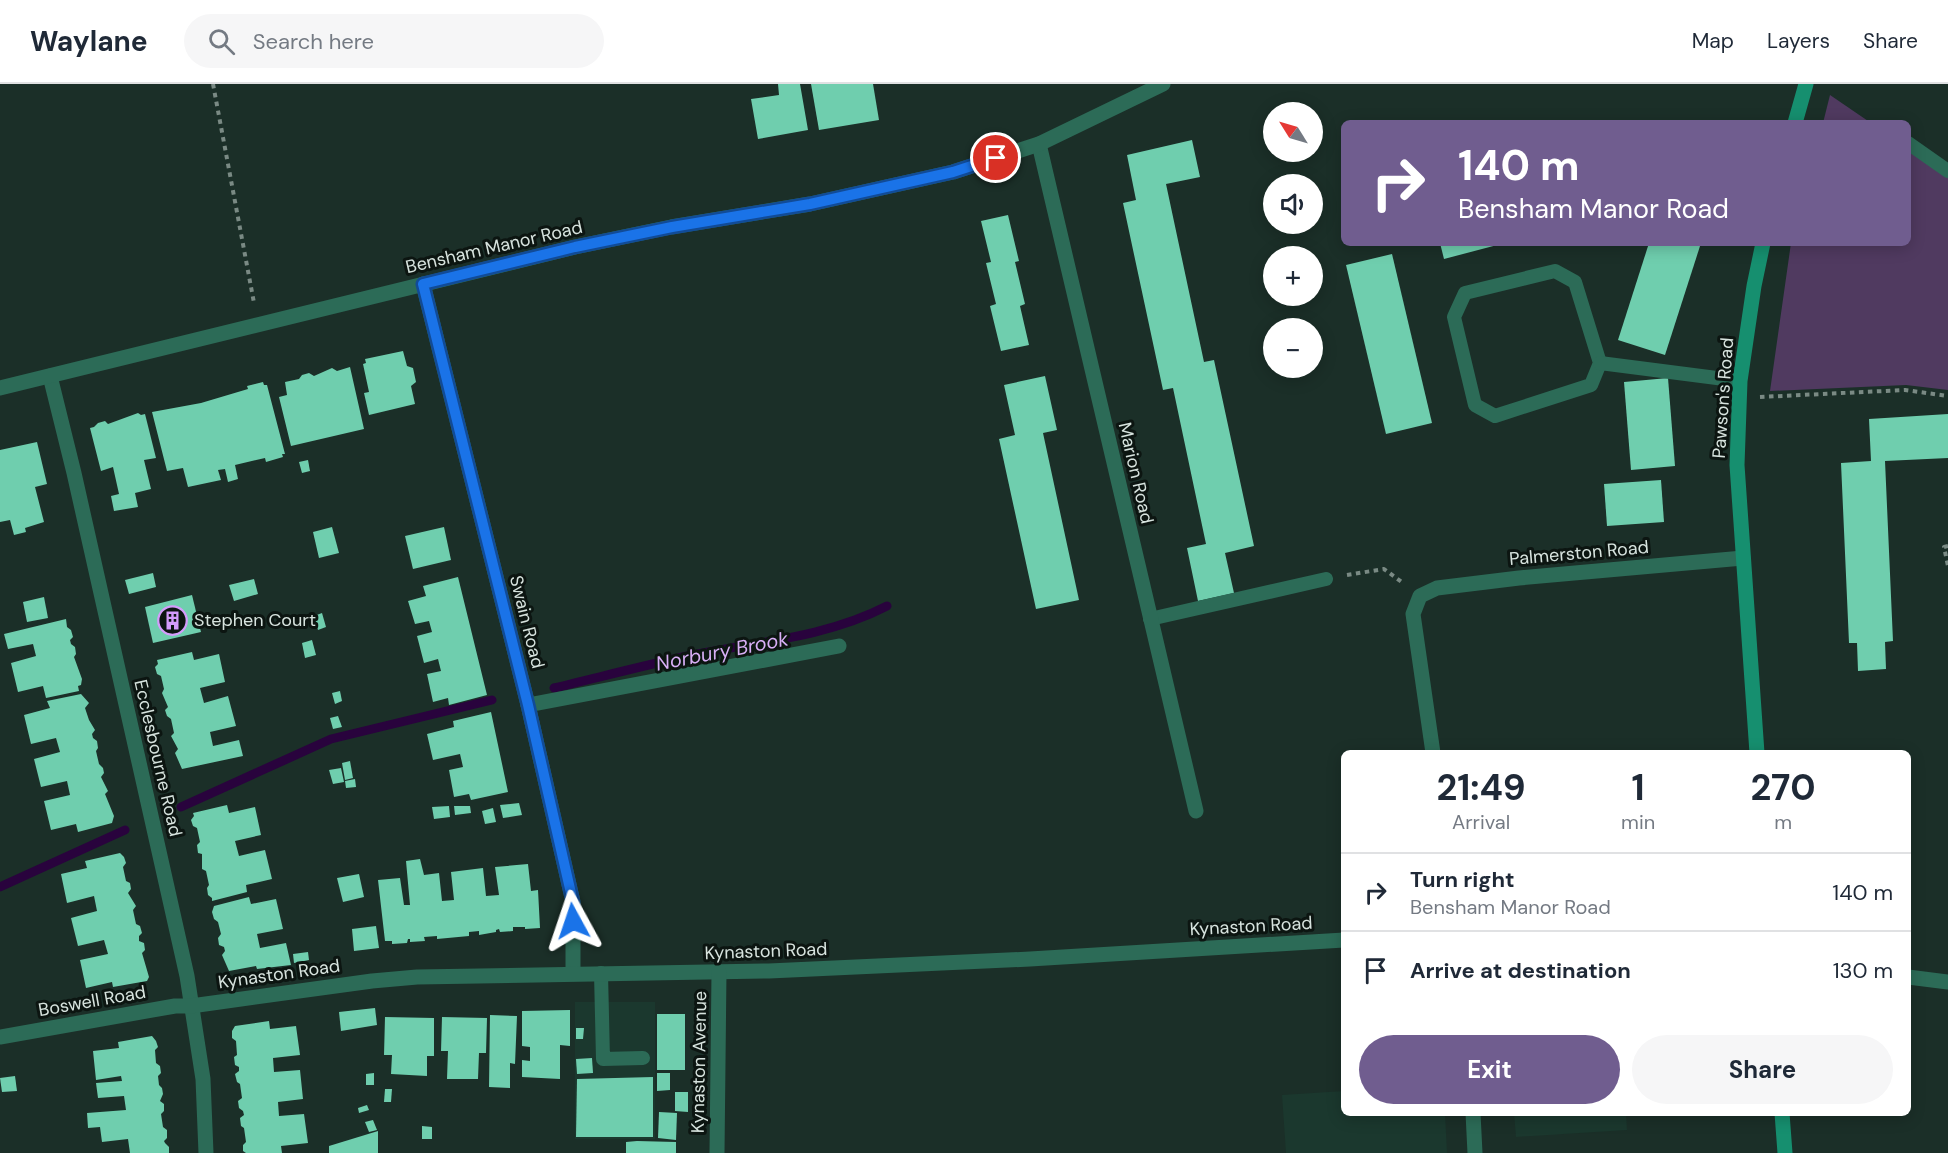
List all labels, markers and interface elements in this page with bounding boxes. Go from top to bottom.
search box [184,14,604,68]
text: Waylane [30,23,148,60]
icon: search [205,25,238,58]
text: Search here [253,27,374,56]
text: Map [1692,27,1734,55]
text: Layers [1767,27,1830,55]
text: Share [1863,27,1918,55]
north arrow [1263,102,1323,162]
map controls [1263,102,1323,378]
pin [970,132,1021,183]
text: 140 m [1458,138,1580,193]
icon: arrive [979,141,1012,174]
icon: right [1359,144,1437,222]
button: sound [1263,174,1323,234]
text: Bensham Manor Road [1458,191,1729,226]
street label: Bensham Manor Road [403,215,585,279]
button: + [1263,246,1323,306]
button: − [1263,318,1323,378]
street label: Pawson's Road [1707,337,1739,459]
street label: Marion Road [1113,420,1159,526]
street label: Palmerston Road [1508,535,1650,571]
street label: Swain Road [504,573,550,671]
building icon: Stephen Court [157,604,189,636]
place label: Stephen Court [194,608,316,632]
water label: Norbury Brook [654,625,791,677]
street label: Ecclesbourne Road [128,677,188,839]
text: 21:49 [1436,764,1526,811]
text: 1 [1632,764,1645,811]
text: 270 [1751,764,1816,811]
text: Arrival [1452,809,1510,835]
text: min [1621,809,1655,835]
text: m [1774,809,1792,835]
text: Turn right [1410,865,1515,894]
icon: right [1359,876,1392,909]
text: 140 m [1832,878,1893,907]
position arrow [541,889,605,953]
text: Bensham Manor Road [1410,894,1611,920]
street label: Kynaston Road [1189,911,1313,941]
street label: Kynaston Road [704,937,828,965]
street label: Kynaston Road [216,954,342,994]
icon: arrive [1359,954,1392,987]
text: Arrive at destination [1410,956,1631,985]
text: 130 m [1833,956,1893,985]
street label: Boswell Road [36,980,148,1022]
street label: Kynaston Avenue [686,991,712,1133]
button: Exit [1359,1035,1620,1104]
button: Share [1632,1035,1893,1104]

